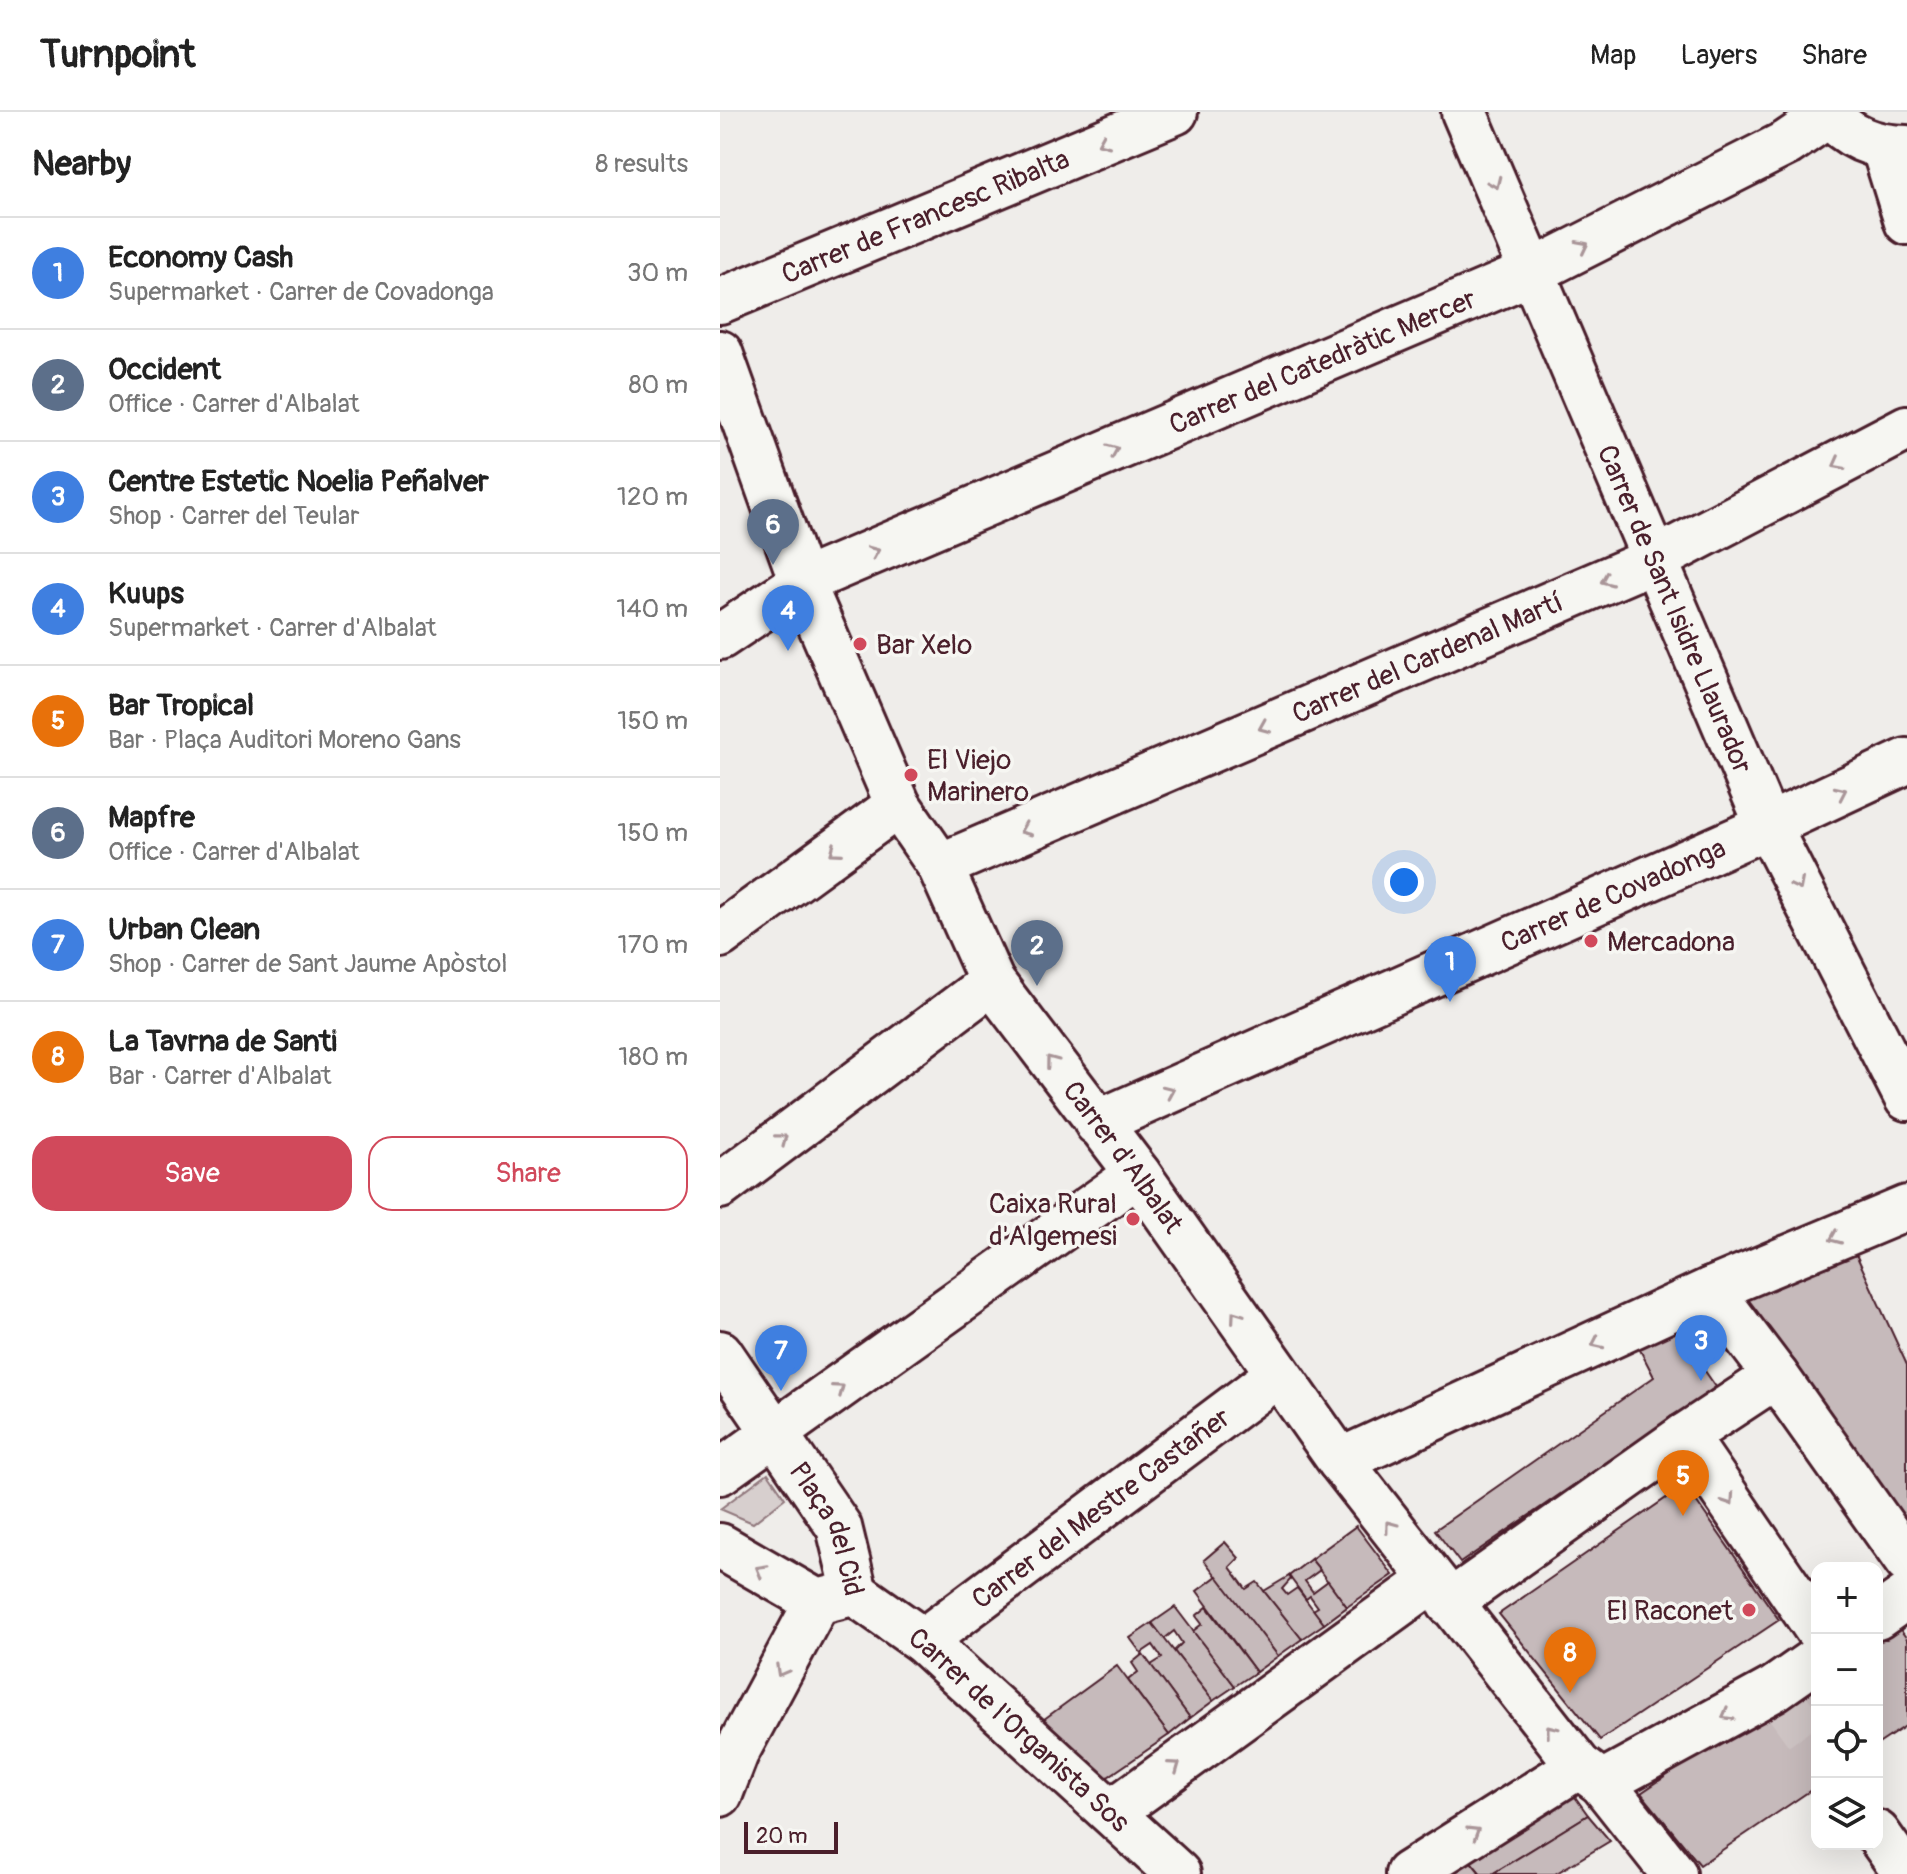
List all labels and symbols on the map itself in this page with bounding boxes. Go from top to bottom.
one-way arrow [1097,132,1111,149]
street label: Carrer de Francesc Ribalta [777,142,1075,293]
one-way arrow [1486,175,1502,190]
one-way arrow [1574,240,1589,256]
street label: Carrer del Catedràtic Mercer [1164,282,1482,443]
street label: Carrer de Sant Isidre Llaurador [1589,440,1760,779]
one-way arrow [1105,443,1120,459]
one-way arrow [1831,454,1846,469]
pin: 6 [747,499,799,565]
one-way arrow [866,546,880,562]
one-way arrow [1599,571,1614,587]
pin: 4 [762,585,814,651]
street label: Carrer del Cardenal Martí [1287,585,1568,732]
place label: Bar Xelo [876,628,972,663]
marker: Bar Xelo [851,635,869,653]
one-way arrow [1258,718,1272,734]
place label: El Viejo Marinero [927,743,1029,810]
marker: El Viejo Marinero [902,766,920,784]
one-way arrow [1833,786,1847,802]
one-way arrow [1019,820,1033,836]
street label: Carrer de Covadonga [1495,831,1731,961]
one-way arrow [830,841,844,856]
your location [1384,862,1424,902]
one-way arrow [1788,876,1803,891]
pin: 2 [1011,920,1063,986]
place label: Mercadona [1607,925,1735,960]
marker: Mercadona [1582,932,1600,950]
pin: 1 [1424,936,1476,1002]
one-way arrow [1046,1055,1061,1069]
street label: Carrer d'Albalat [1055,1075,1191,1241]
one-way arrow [1160,1085,1175,1101]
one-way arrow [774,1135,788,1149]
place label: Caixa Rural d'Algemesi [989,1187,1117,1254]
marker: Caixa Rural d'Algemesi [1124,1210,1142,1228]
one-way arrow [1829,1229,1843,1245]
one-way arrow [1231,1311,1246,1325]
pin: 3 [1675,1315,1727,1381]
pin: 7 [755,1325,807,1391]
one-way arrow [1591,1333,1605,1349]
one-way arrow [830,1385,844,1399]
street label: Carrer del Mestre Castañer [965,1400,1238,1617]
pin: 5 [1657,1450,1709,1516]
street label: Plaça del Cid [781,1456,871,1599]
one-way arrow [1719,1492,1734,1506]
one-way arrow [1385,1520,1399,1535]
one-way arrow [755,1564,770,1580]
place label: El Raconet [1607,1594,1734,1629]
marker: El Raconet [1740,1601,1758,1619]
street label: Carrer de l'Organista Sos [901,1620,1137,1841]
pin: 8 [1544,1627,1596,1693]
one-way arrow [775,1662,791,1677]
one-way arrow [1721,1705,1736,1721]
one-way arrow [1546,1724,1560,1739]
one-way arrow [1167,1761,1181,1776]
scale bar [744,1818,838,1854]
one-way arrow [1465,1827,1480,1842]

